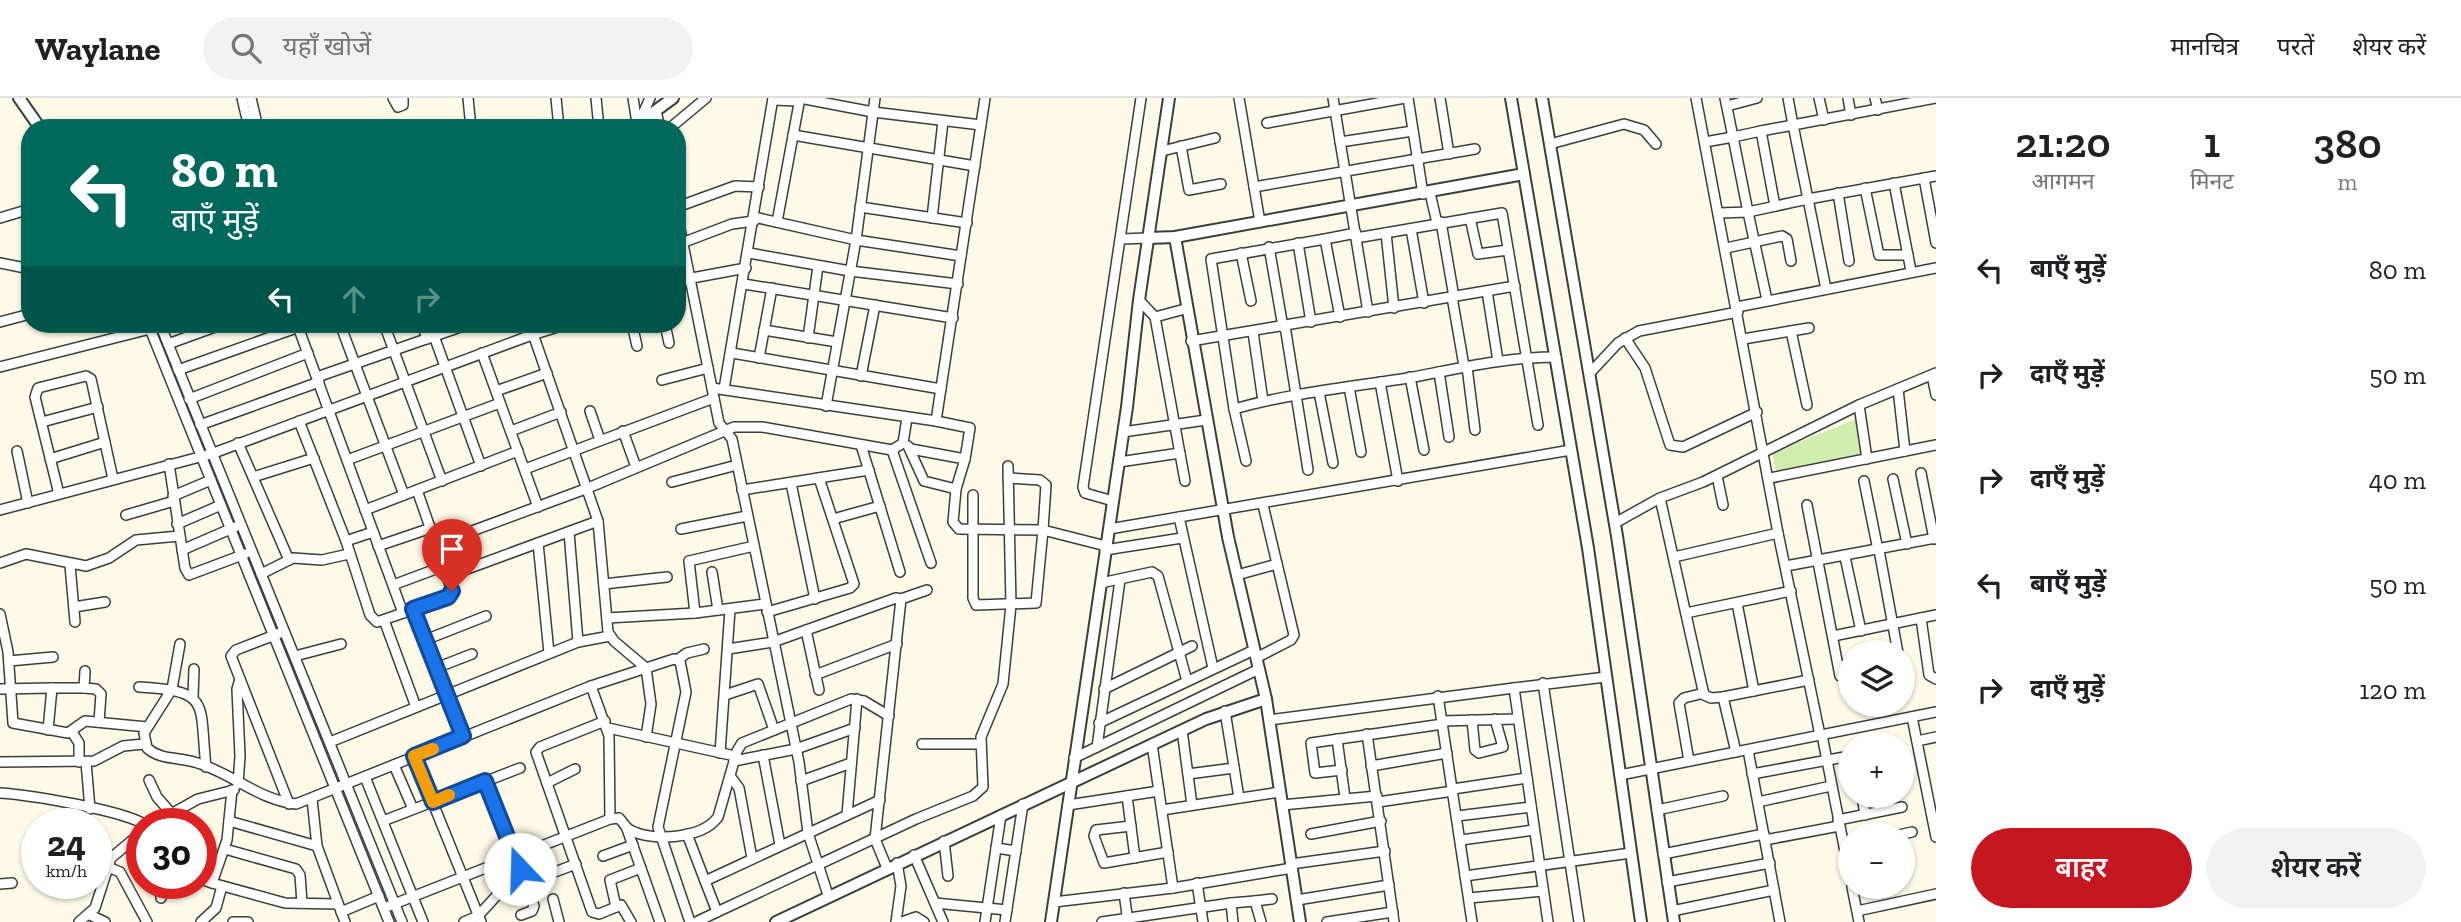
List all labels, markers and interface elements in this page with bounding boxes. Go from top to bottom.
search box [203,17,693,80]
text: Waylane [35,29,161,68]
icon: search [227,29,265,67]
text: यहाँ खोजें [283,30,371,62]
text: मानचित्र [2171,32,2239,61]
text: परतें [2277,32,2314,61]
text: शेयर करें [2352,32,2426,61]
text: 21:20 [2015,117,2111,168]
text: 1 [2204,117,2220,168]
text: 380 [2313,118,2382,169]
text: 80 m [171,141,278,200]
icon: left [56,147,147,238]
text: आगमन [2031,167,2094,195]
text: मिनट [2190,167,2234,195]
text: m [2338,168,2357,196]
text: बाएँ मुड़ें [171,201,259,239]
icon: left [1971,251,2009,289]
text: बाएँ मुड़ें [2030,252,2106,284]
text: 80 m [2369,254,2426,286]
icon: left [262,280,300,318]
icon: ahead [335,280,373,318]
icon: right [408,280,446,318]
icon: right [1971,356,2009,394]
text: दाएँ मुड़ें [2030,357,2105,389]
text: 50 m [2369,359,2426,391]
icon: right [1971,461,2009,499]
text: दाएँ मुड़ें [2030,462,2105,494]
text: 40 m [2369,464,2426,496]
pin [422,519,482,591]
icon: arrive [433,530,471,568]
icon: left [1971,566,2009,604]
text: बाएँ मुड़ें [2030,567,2106,599]
text: 50 m [2369,569,2426,601]
map controls [1838,640,1915,899]
button: layers [1838,640,1915,717]
icon: right [1971,671,2009,709]
text: दाएँ मुड़ें [2030,672,2105,704]
text: 120 m [2359,674,2426,706]
button: + [1838,731,1915,808]
speed limit sign: 30 [126,808,217,899]
button: − [1838,822,1915,899]
text: 24 [47,823,86,865]
button: बाहर [1971,828,2192,908]
button: शेयर करें [2206,828,2426,908]
position arrow [483,832,557,906]
text: km/h [46,860,87,882]

